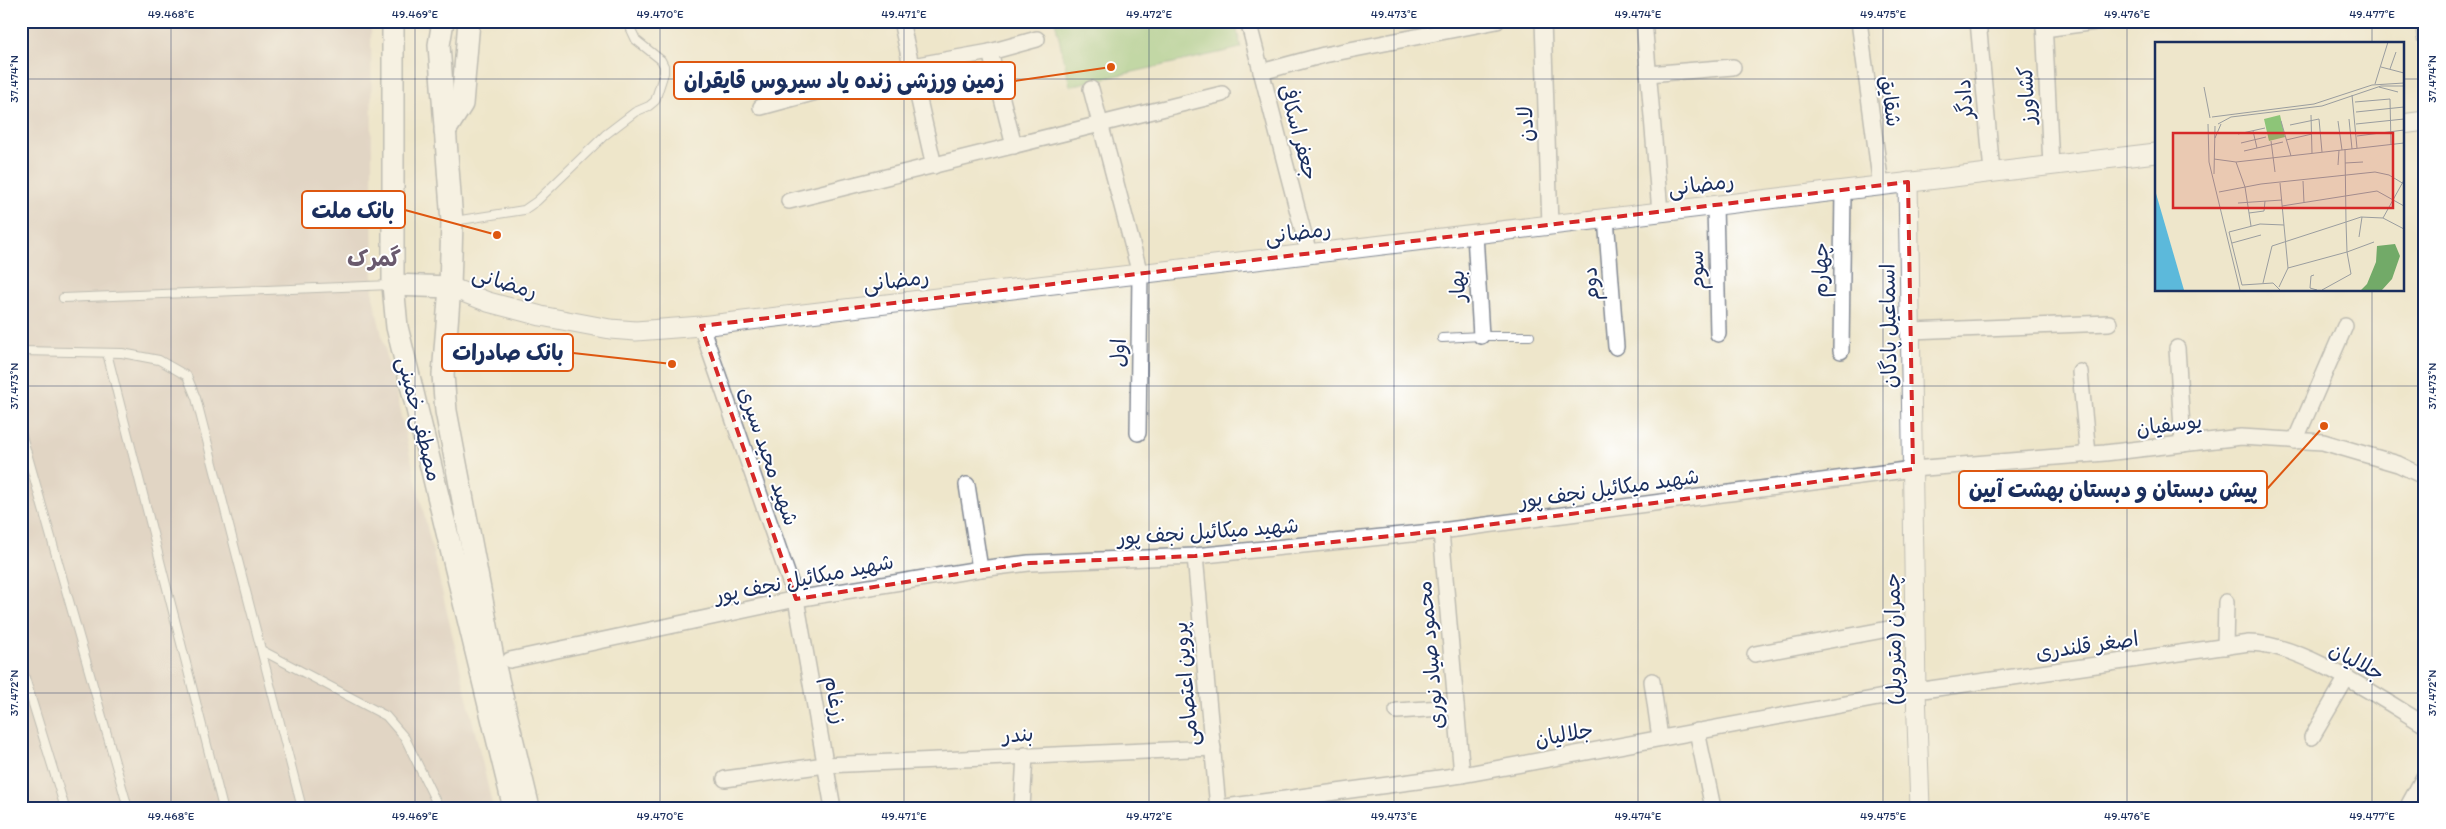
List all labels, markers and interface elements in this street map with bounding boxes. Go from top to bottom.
text: 49.468°E [148,7,195,21]
text: 49.469°E [392,7,439,21]
text: 49.470°E [636,7,684,21]
text: 49.471°E [881,7,927,21]
text: 49.472°E [1126,7,1172,21]
text: 49.473°E [1371,7,1418,21]
text: 49.474°E [1615,7,1662,21]
text: 49.475°E [1860,7,1906,21]
text: 49.476°E [2104,7,2150,21]
text: 49.477°E [2349,7,2395,21]
inset map [2155,42,2404,291]
text: 37.474°N [7,55,21,103]
text: 37.474°N [2425,55,2439,103]
callout: زمین ورزشی زنده یاد سیروس قایقران [674,62,1015,99]
street label: کشاورز [2012,66,2040,126]
text: زمین ورزشی زنده یاد سیروس قایقران [684,67,1004,95]
street label: شقایق [1875,74,1907,128]
street label: دادگر [1950,78,1978,122]
street label: جعفر اسکافی [1274,81,1325,183]
street label: لادن [1512,105,1538,143]
street label: رمضانی [1667,168,1736,202]
callout: بانک ملت [302,191,405,228]
text: بانک ملت [312,197,394,224]
street label: رمضانی [1264,216,1333,250]
street label: چهارم [1807,242,1837,298]
district label: گمرک [347,245,401,272]
street label: سوم [1683,250,1713,290]
street label: رمضانی [469,260,540,306]
street label: رمضانی [862,264,931,298]
street label: اسماعیل پادگان [1874,264,1903,388]
street label: دوم [1576,266,1608,302]
street label: بهار [1444,269,1471,305]
callout: بانک صادرات [442,334,573,371]
street label: اول [1105,338,1131,368]
text: بانک صادرات [452,339,564,366]
street label: مصطفی خمینی [391,354,448,484]
text: 37.473°N [7,363,21,409]
text: 37.473°N [2425,363,2439,409]
street label: شهید مجید سیری [734,383,804,529]
street label: یوسفیان [2134,408,2204,441]
street label: شهید میکائیل نجف پور [1515,463,1701,514]
callout: پیش دبستان و دبستان بهشت آیین [1959,471,2267,508]
text: پیش دبستان و دبستان بهشت آیین [1969,476,2258,504]
street label: شهید میکائیل نجف پور [1114,512,1300,551]
street label: شهید میکائیل نجف پور [710,548,896,609]
street label: چمران (متروپل) [1879,573,1908,705]
street label: محمود صیاد نوری [1411,580,1450,730]
street label: پروین اعتصامی [1167,621,1205,747]
street label: اصغر قلندری [2034,625,2140,665]
street label: جلالیان [2325,636,2389,686]
text: 37.472°N [7,670,21,716]
text: 37.472°N [2425,670,2439,716]
street label: زرغام [816,674,853,727]
street label: جلالیان [1533,717,1595,751]
street label: بندر [1000,721,1034,748]
text: 49.468°E [148,809,195,823]
text: 49.469°E [392,809,439,823]
text: 49.470°E [636,809,684,823]
text: 49.471°E [881,809,927,823]
text: 49.472°E [1126,809,1172,823]
text: 49.473°E [1371,809,1418,823]
text: 49.474°E [1615,809,1662,823]
text: 49.475°E [1860,809,1906,823]
text: 49.476°E [2104,809,2150,823]
text: 49.477°E [2349,809,2395,823]

